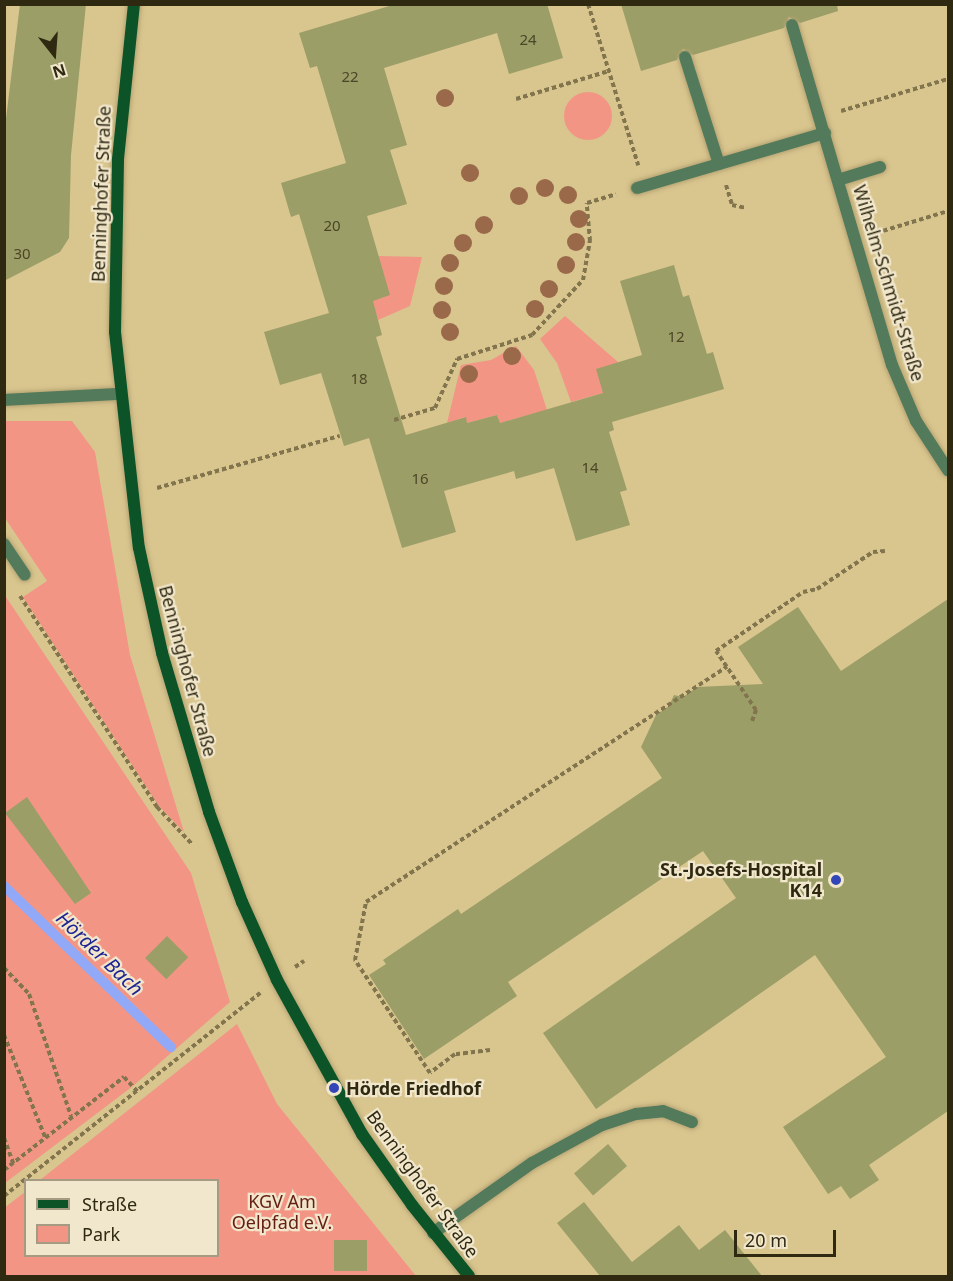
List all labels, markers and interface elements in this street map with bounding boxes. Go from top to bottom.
north arrow [24,24,84,84]
house number: 24 [519,31,537,49]
text: N [50,59,69,84]
house number: 22 [341,68,359,86]
street label: Benninghofer Straße [87,105,115,283]
street label: Wilhelm-Schmidt-Straße [849,182,929,384]
house number: 20 [323,217,341,235]
house number: 30 [13,245,31,263]
house number: 12 [667,328,685,346]
house number: 18 [350,370,368,388]
house number: 14 [581,459,599,477]
house number: 16 [411,470,429,488]
street label: Benninghofer Straße [155,583,221,759]
place label: St.-Josefs-Hospital K14 [660,859,822,902]
marker: St.-Josefs-Hospital K14 [827,871,845,889]
water label: Hörder Bach [52,906,148,1000]
place label: Hörde Friedhof [346,1077,481,1099]
marker: Hörde Friedhof [327,1081,341,1095]
street label: Benninghofer Straße [362,1106,484,1262]
legend [24,1179,219,1257]
park label: KGV Am Oelpfad e.V. [232,1191,332,1234]
text: Straße [82,1192,137,1216]
scale bar [737,1218,839,1256]
text: Park [82,1222,120,1246]
text: 20 m [745,1228,787,1252]

